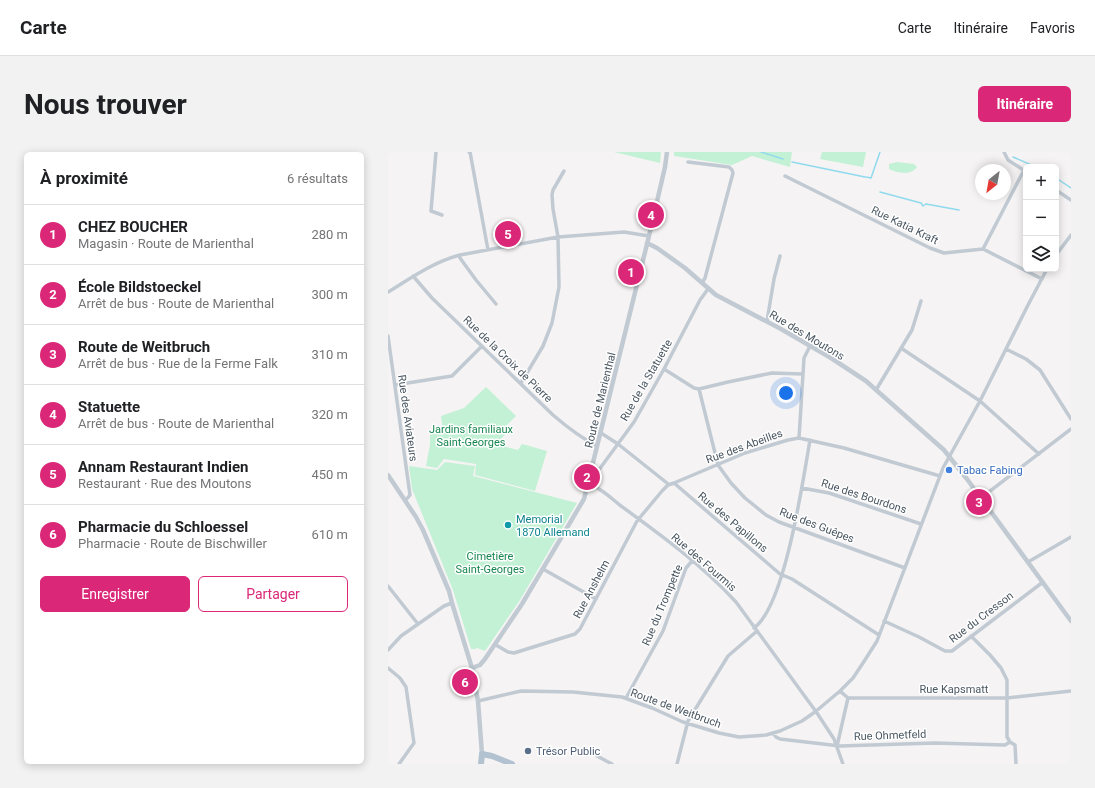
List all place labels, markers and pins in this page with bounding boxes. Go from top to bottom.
pin: 4 [638,200,664,230]
pin: 5 [495,219,521,249]
pin: 1 [618,257,644,287]
pin: 2 [574,462,600,492]
place label: Tabac Fabing [957,464,1023,477]
marker: Tabac Fabing [944,465,954,475]
pin: 3 [966,487,992,517]
place label: Memorial 1870 Allemand [516,513,590,539]
marker: Memorial 1870 Allemand [503,520,513,530]
pin: 6 [452,667,478,697]
place label: Trésor Public [536,745,601,758]
marker: Trésor Public [523,746,533,756]

